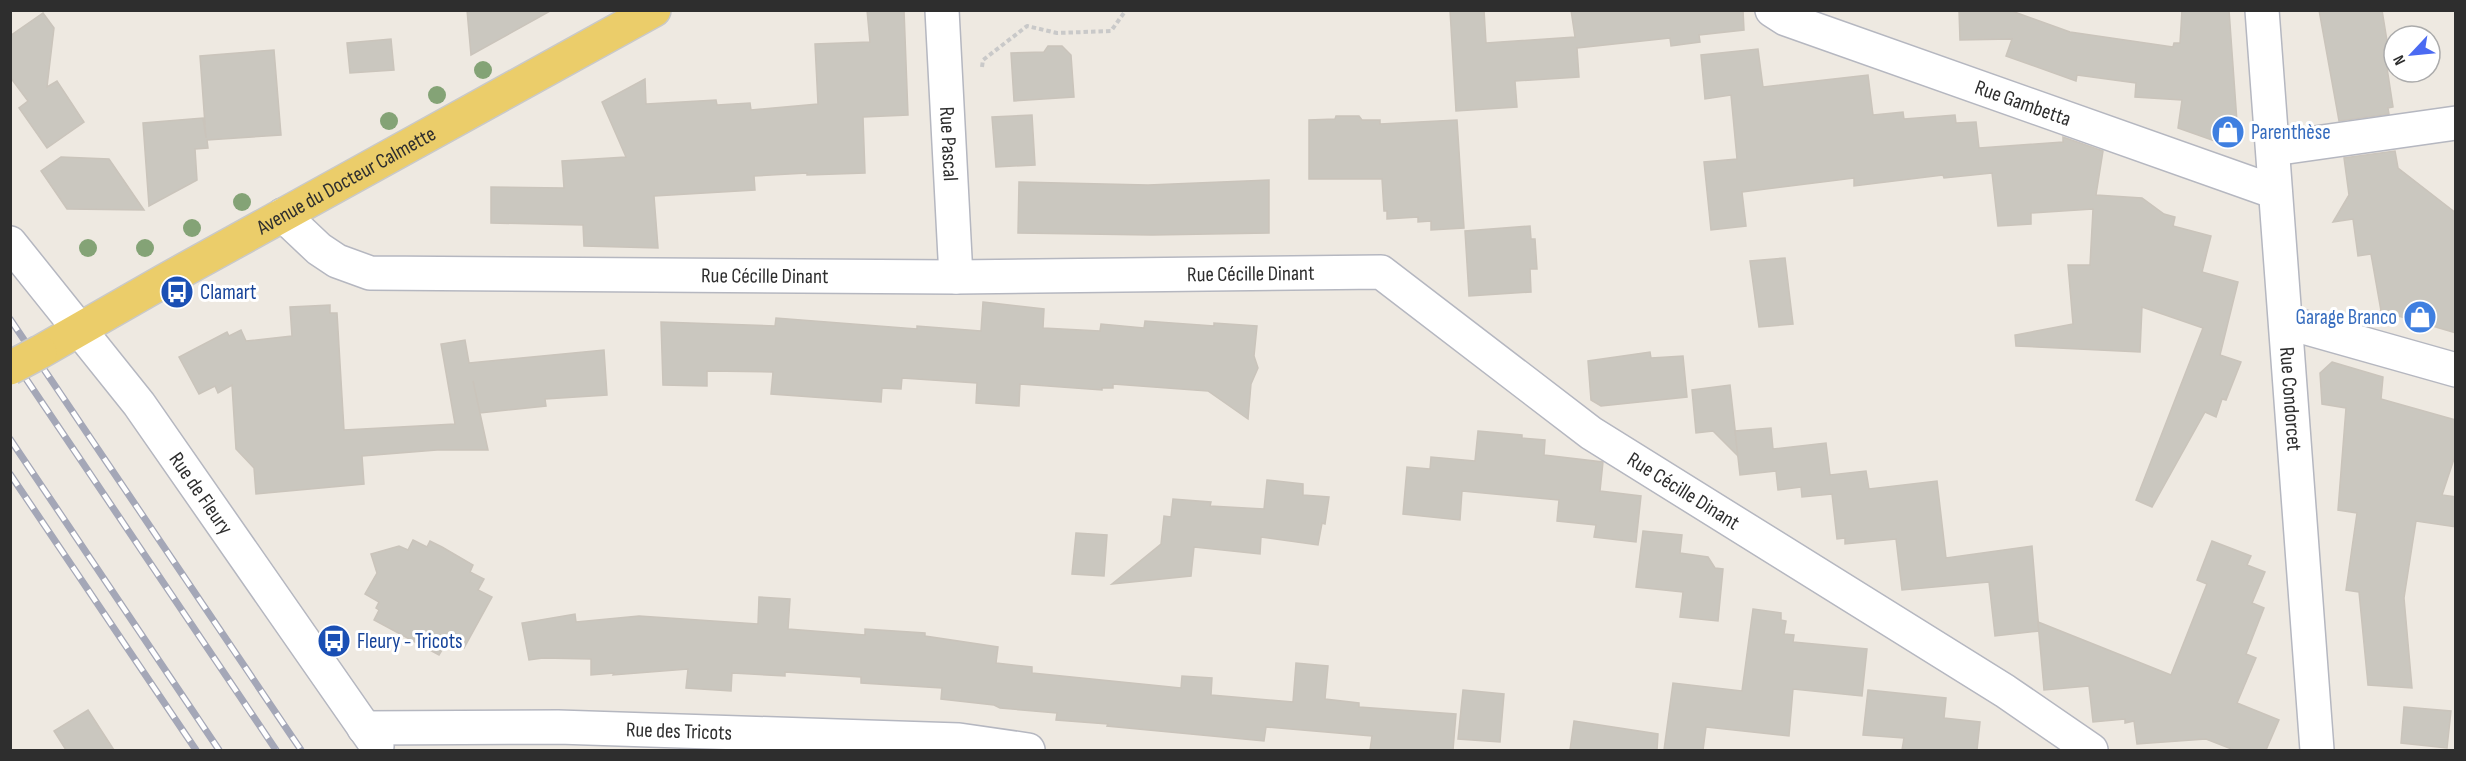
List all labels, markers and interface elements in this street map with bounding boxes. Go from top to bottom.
north arrow [2382,24,2442,84]
text: N [2389,52,2410,68]
street label: Rue Gambetta [1972,74,2074,131]
street label: Rue Pascal [935,106,963,182]
shop icon: Parenthèse [2210,114,2246,150]
place label: Parenthèse [2251,120,2331,145]
street label: Avenue du Docteur Calmette [251,121,440,240]
street label: Rue Cécille Dinant [1187,260,1315,287]
street label: Rue Cécille Dinant [701,263,829,289]
bus stop icon: Clamart [159,274,195,310]
place label: Clamart [200,280,256,305]
shop icon: Garage Branco [2402,299,2438,335]
place label: Garage Branco [2296,305,2397,330]
street label: Rue Condorcet [2275,346,2307,452]
street label: Rue Cécille Dinant [1623,446,1744,535]
street label: Rue de Fleury [164,447,238,539]
bus stop icon: Fleury - Tricots [316,623,352,659]
place label: Fleury - Tricots [357,629,463,654]
street label: Rue des Tricots [625,717,732,745]

